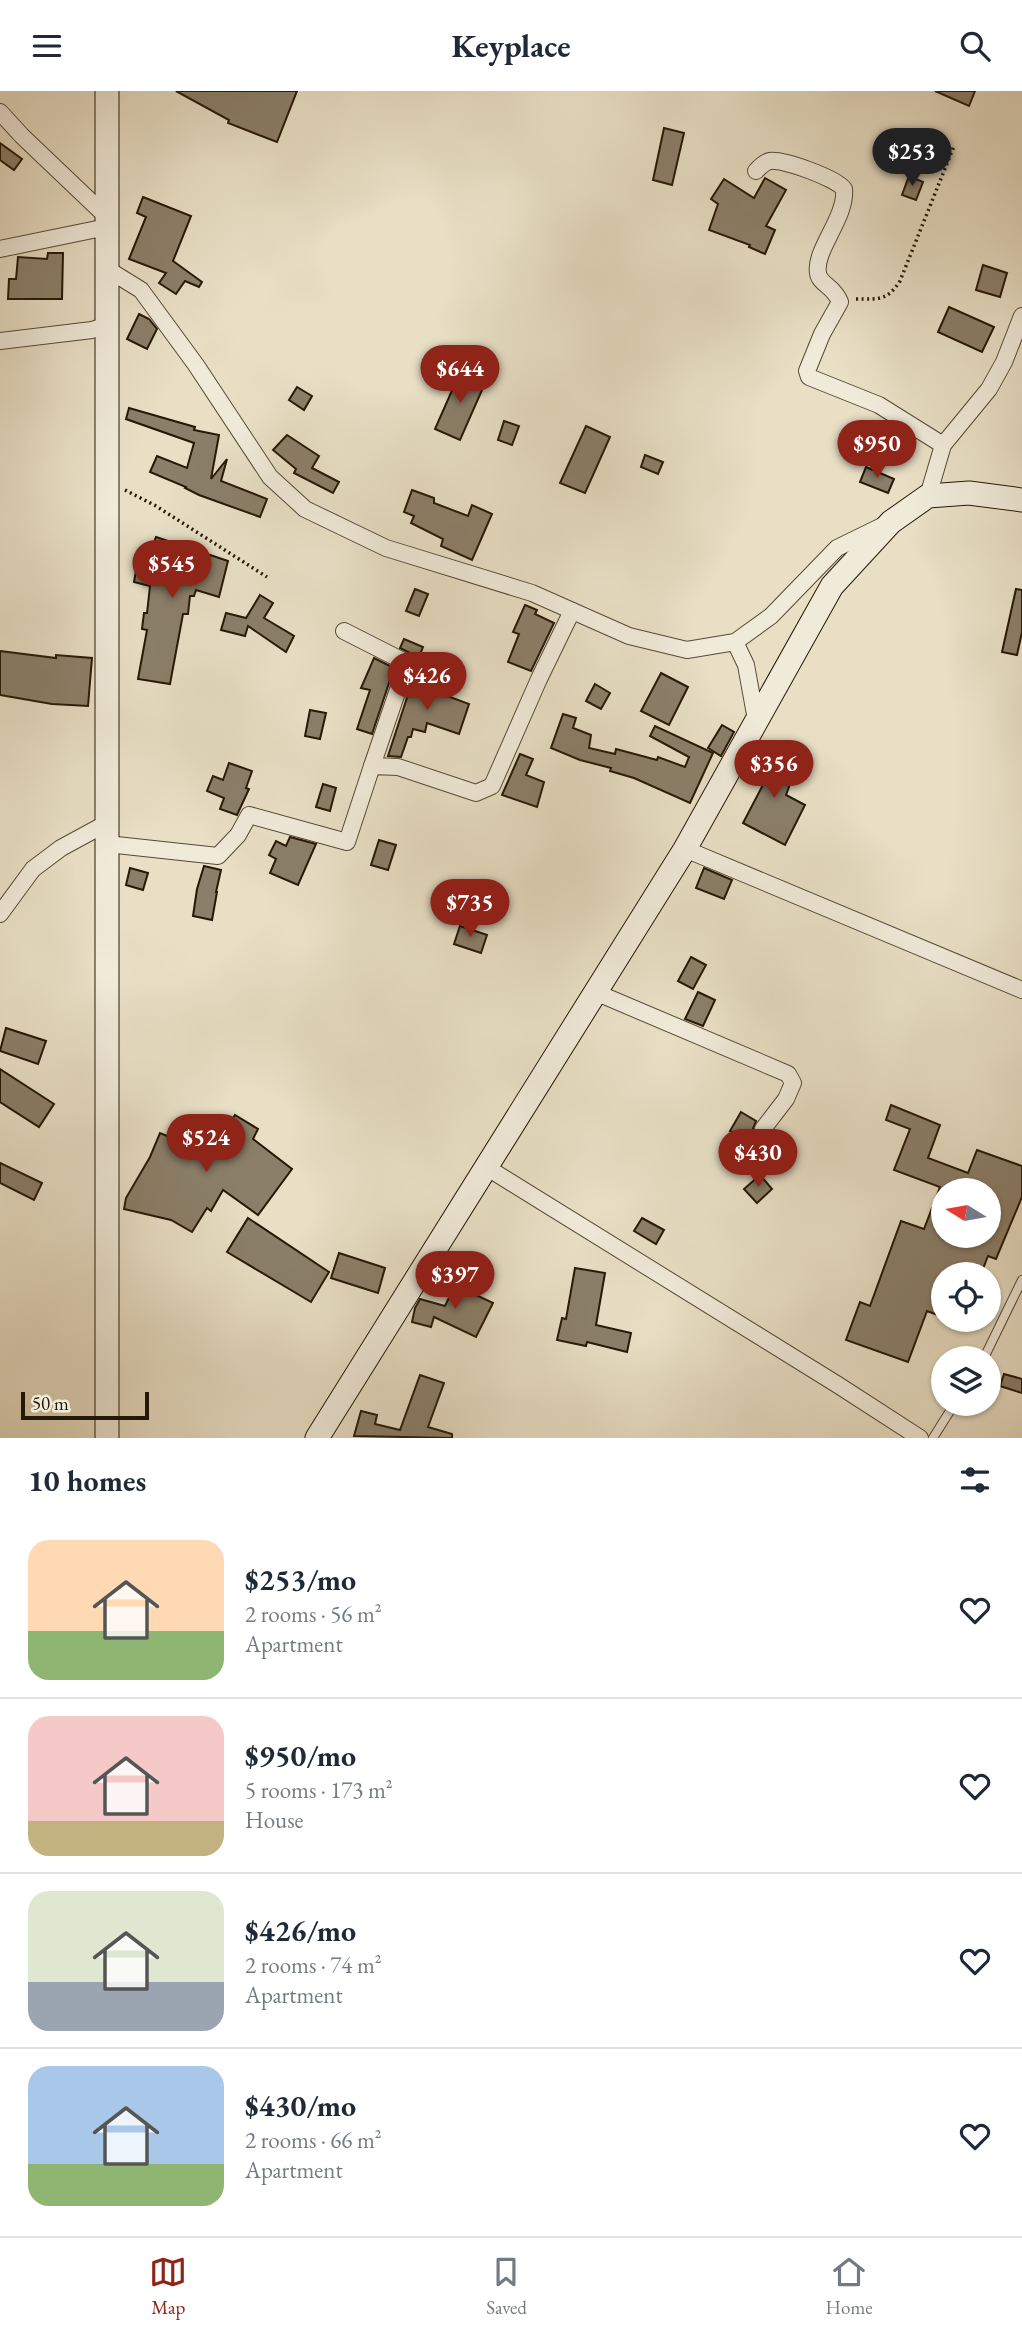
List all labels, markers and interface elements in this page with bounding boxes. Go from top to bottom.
text: Keyplace [451,25,571,67]
icon: menu [28,27,66,65]
icon: search [956,27,994,65]
pin: $253 [871,129,953,188]
text: $253 [888,136,936,166]
pin: $644 [419,345,501,405]
text: $644 [436,353,484,383]
pin: $950 [836,421,918,480]
text: $950 [853,428,901,458]
pin: $545 [131,540,213,600]
text: $545 [148,548,196,578]
pin: $426 [386,653,468,712]
text: $426 [403,660,451,690]
pin: $356 [733,741,815,800]
text: $356 [750,748,798,778]
pin: $735 [429,879,511,939]
text: $735 [446,887,494,917]
pin: $524 [165,1115,247,1174]
text: $524 [182,1122,230,1152]
pin: $430 [717,1129,799,1189]
text: $430 [734,1137,782,1167]
north arrow [931,1178,1001,1248]
map controls [931,1178,1001,1416]
pin: $397 [414,1251,496,1311]
text: $397 [431,1259,479,1289]
button: locate [931,1262,1001,1332]
button: layers [931,1346,1001,1416]
scale bar [21,1389,149,1421]
text: 50 m [32,1391,69,1416]
text: 10 homes [28,1461,146,1500]
icon: filters [956,1461,994,1499]
text: $253/mo [245,1560,356,1599]
icon: home [84,1568,168,1652]
icon: heart [956,1591,994,1629]
text: 2 rooms · 56 m² [245,1599,382,1629]
text: Apartment [245,1629,343,1659]
text: $950/mo [245,1736,356,1775]
icon: home [84,1744,168,1828]
icon: heart [956,1767,994,1805]
text: 5 rooms · 173 m² [245,1775,393,1805]
text: House [245,1805,304,1835]
text: $426/mo [245,1911,356,1950]
icon: home [84,1919,168,2003]
icon: heart [956,1942,994,1980]
text: 2 rooms · 74 m² [245,1950,382,1980]
text: Apartment [245,1980,343,2010]
text: $430/mo [245,2086,356,2125]
icon: home [84,2094,168,2178]
icon: heart [956,2117,994,2155]
text: 2 rooms · 66 m² [245,2125,382,2155]
text: Apartment [245,2155,343,2185]
tab: Map [149,2253,187,2320]
tab: Saved [486,2253,527,2320]
tab: Home [826,2253,873,2320]

